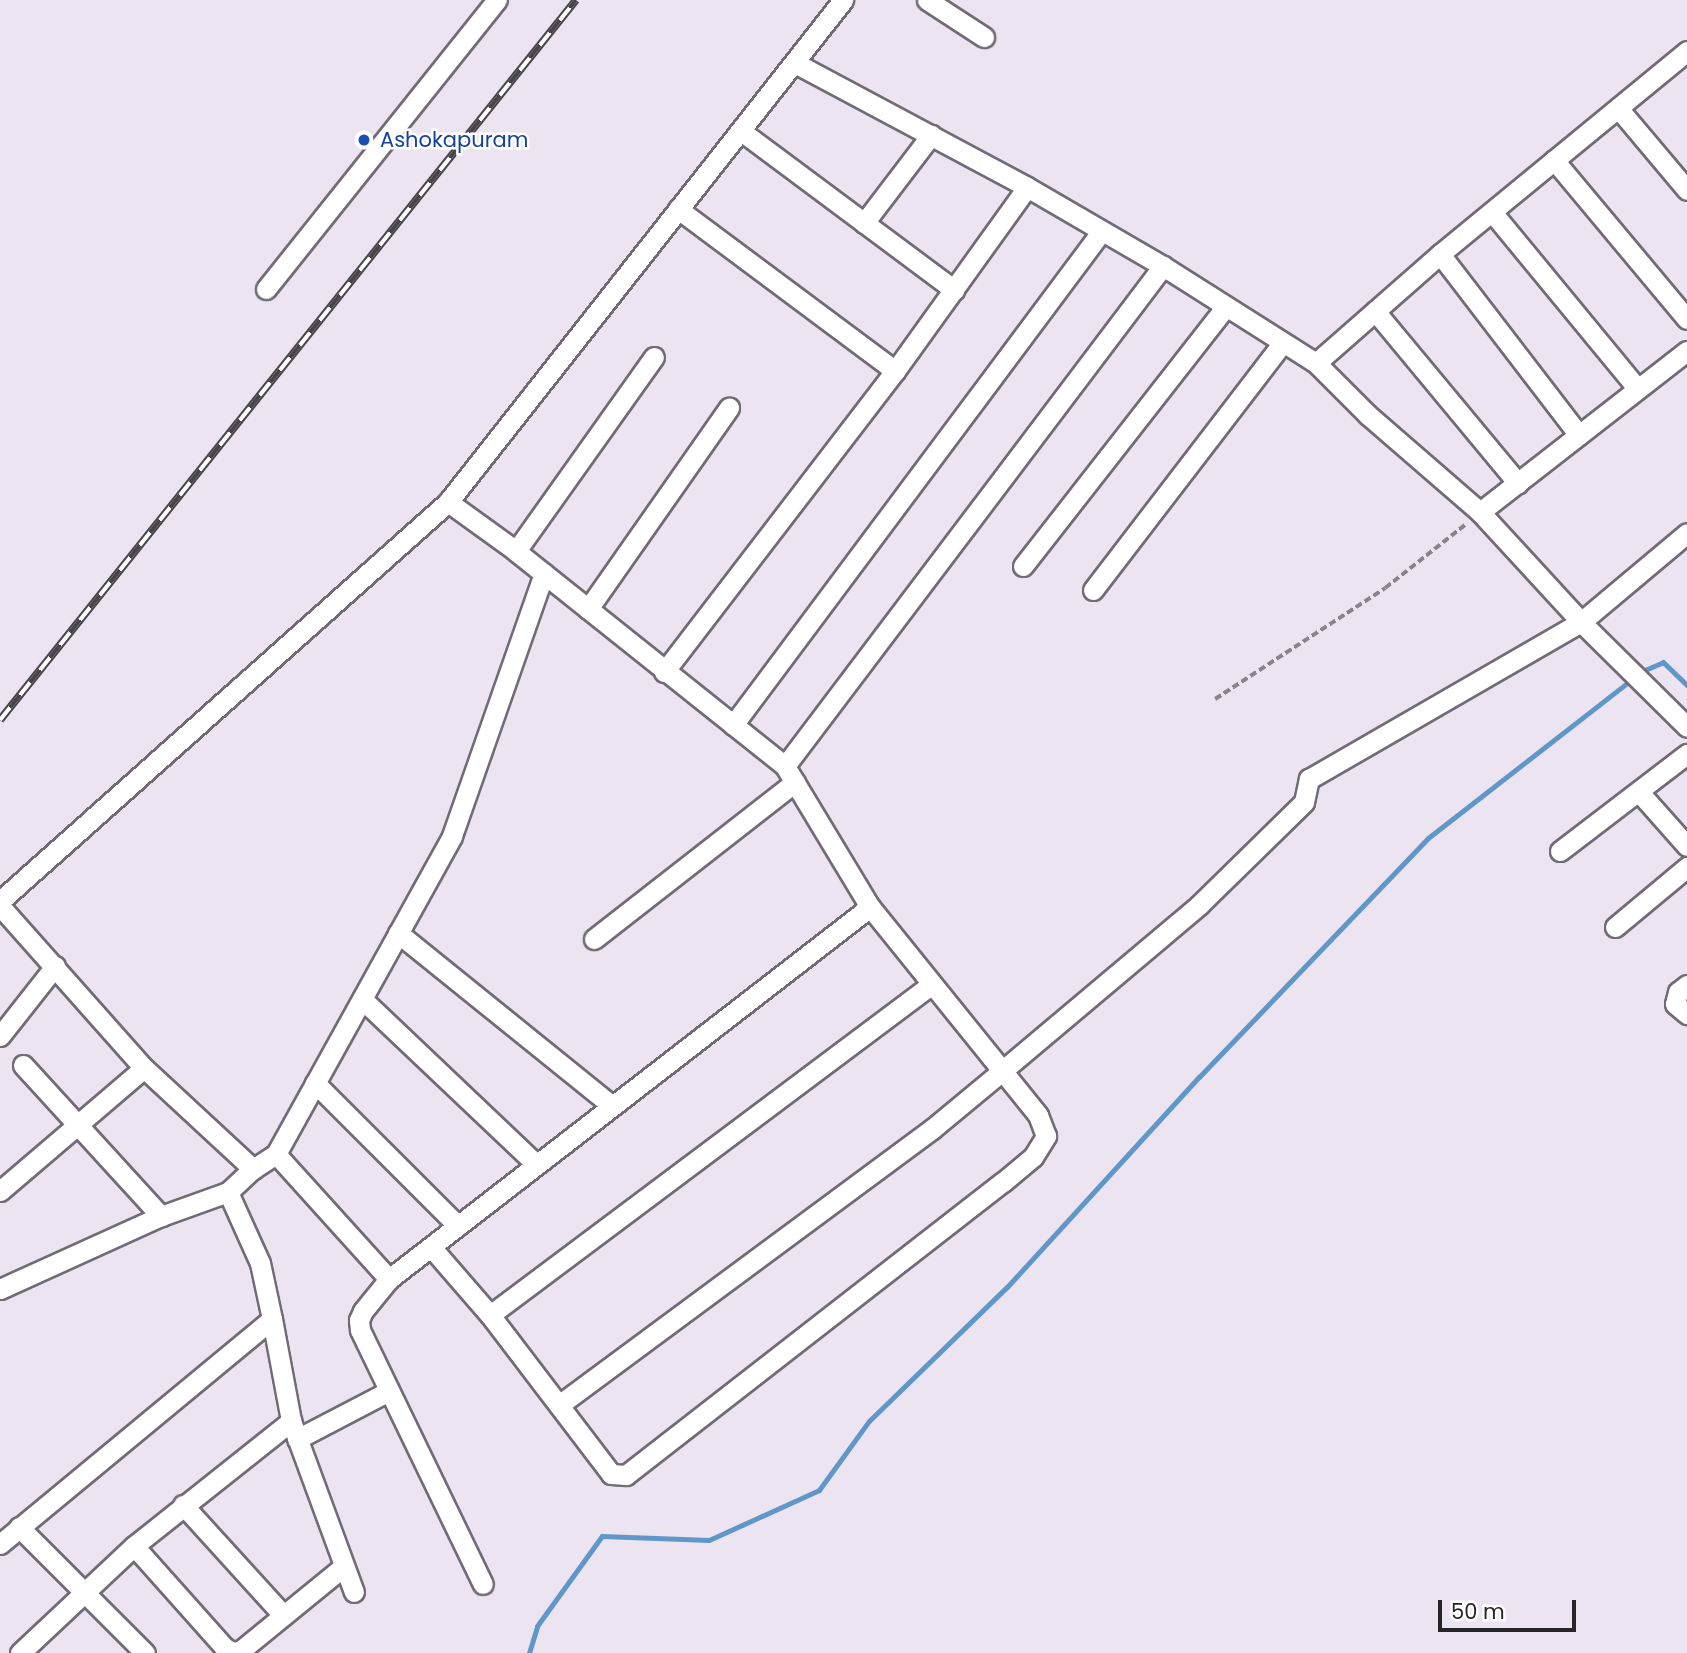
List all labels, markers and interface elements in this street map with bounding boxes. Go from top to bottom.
place label: Ashokapuram [380,127,528,153]
marker: Ashokapuram [354,130,374,150]
scale bar [1442,1586,1580,1630]
text: 50 m [1451,1597,1505,1626]

